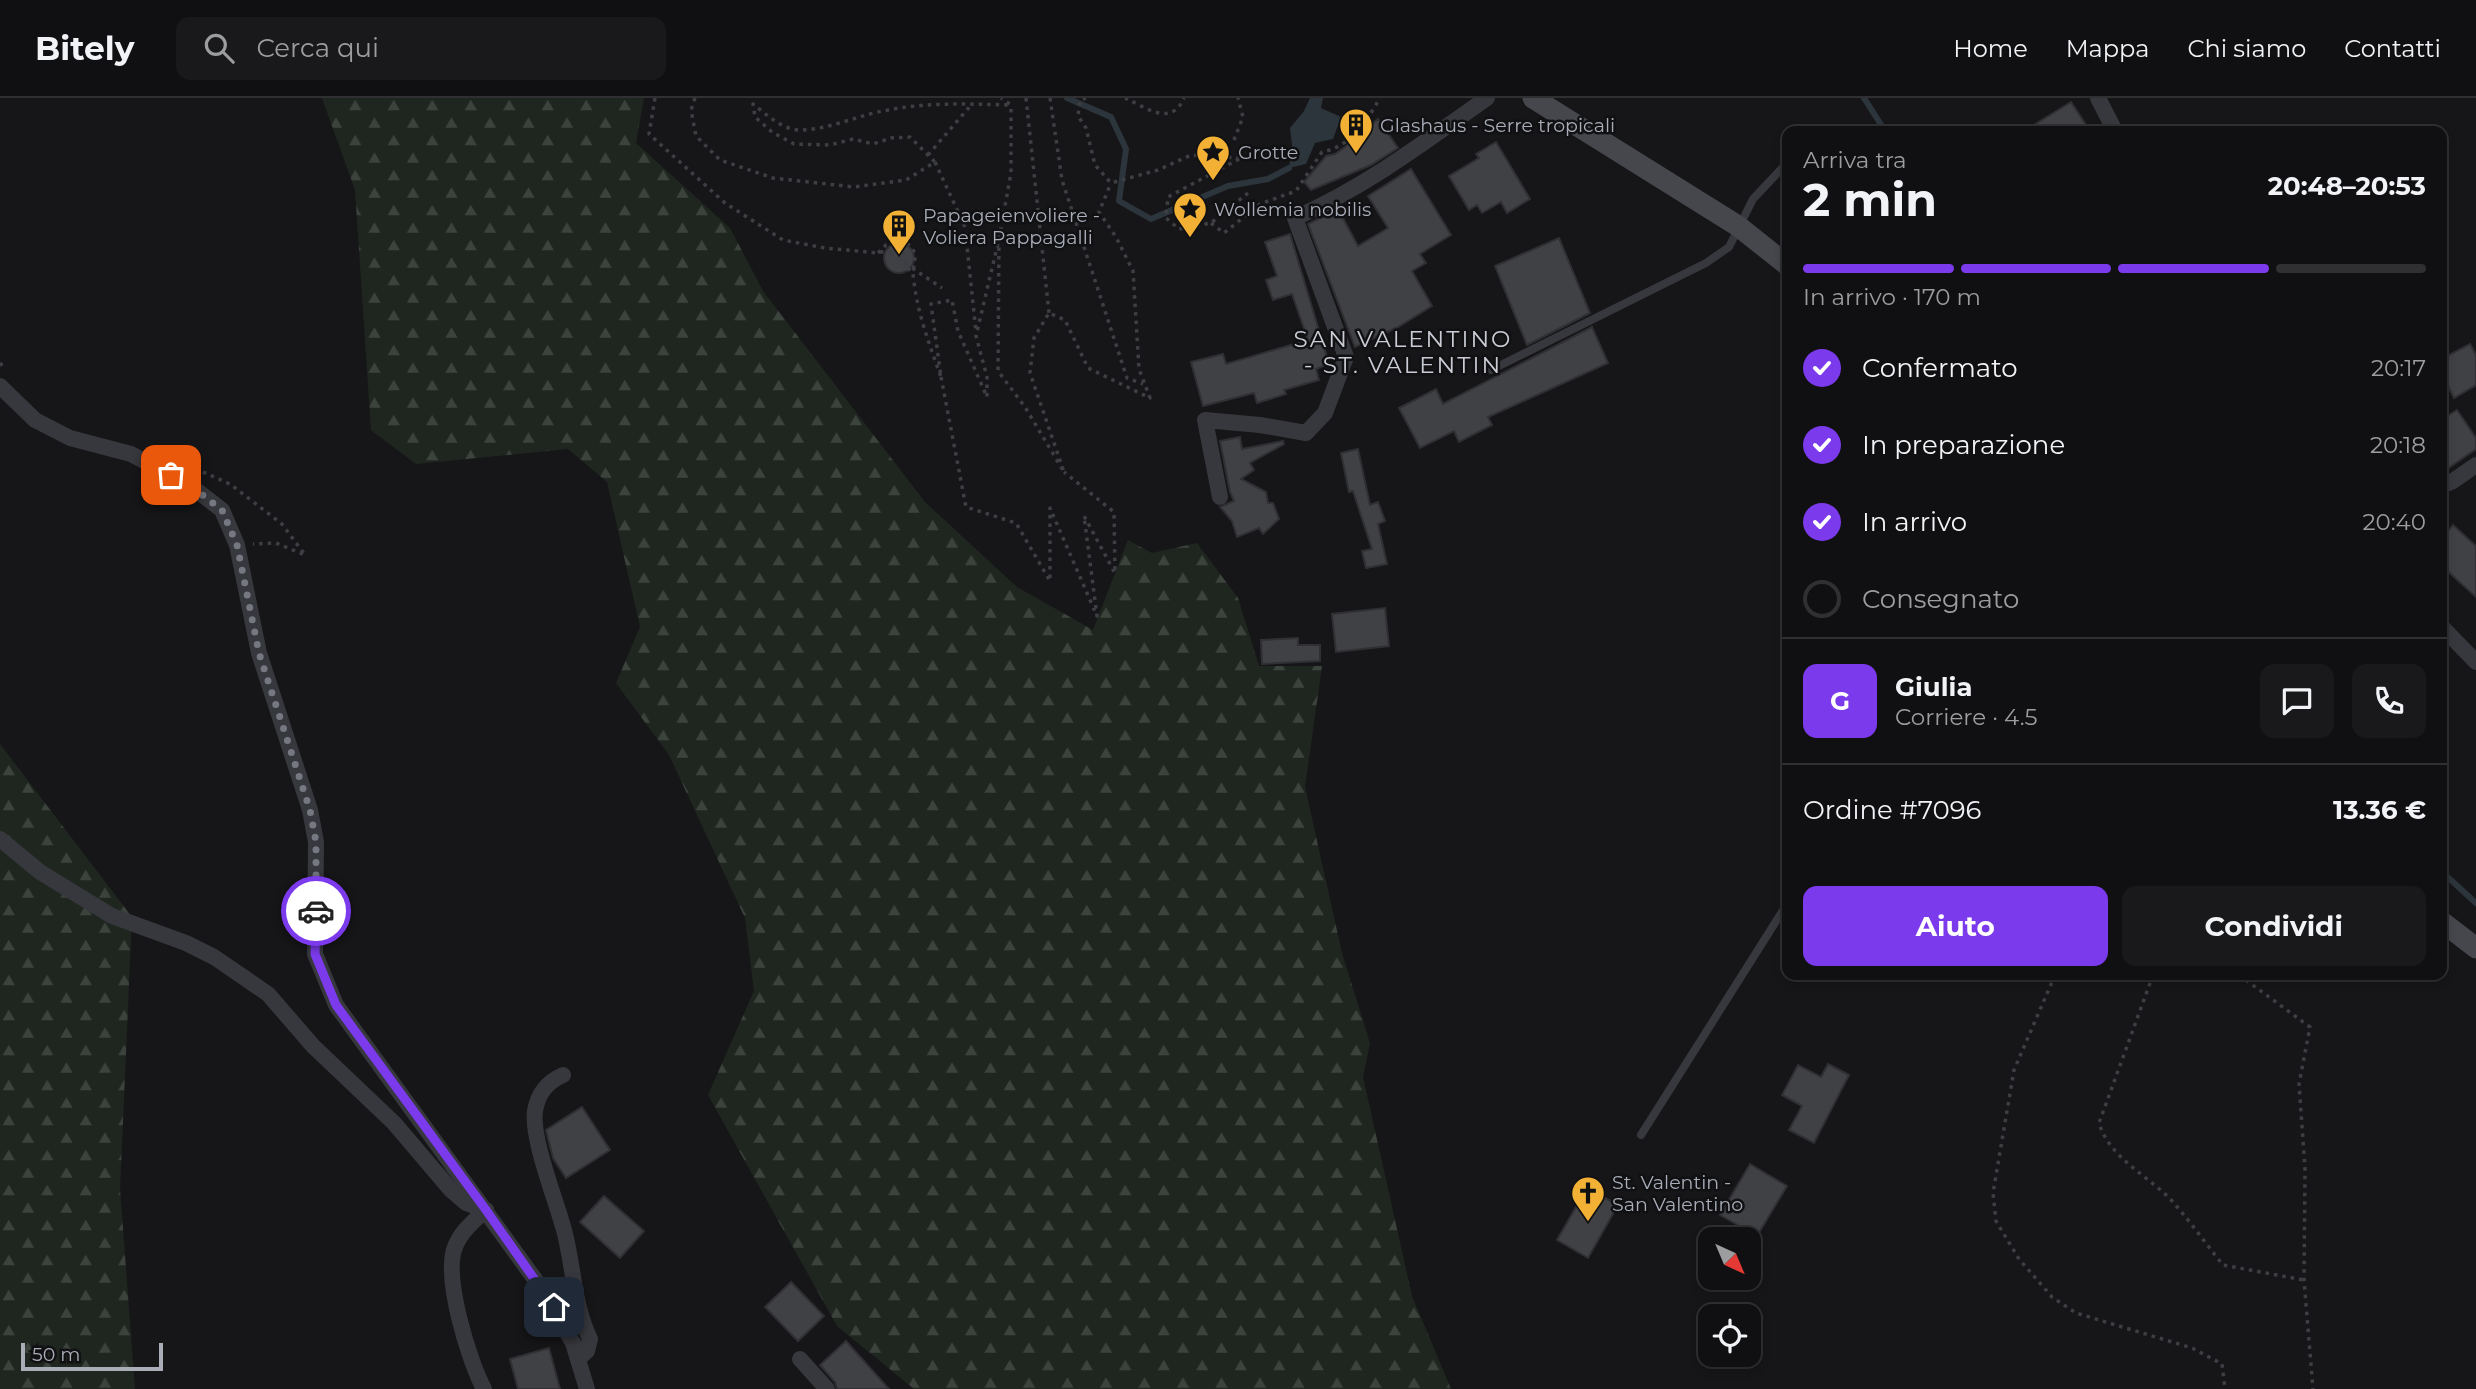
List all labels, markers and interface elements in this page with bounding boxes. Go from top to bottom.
search box [176,17,666,80]
text: Bitely [35,28,134,68]
icon: search [200,29,238,67]
text: Cerca qui [256,32,379,64]
text: Home [1953,34,2028,63]
text: Mappa [2066,34,2149,63]
text: Chi siamo [2187,34,2306,63]
text: Contatti [2344,34,2441,63]
building icon: Glashaus - Serre tropicali [1337,106,1375,155]
place label: Glashaus - Serre tropicali [1380,114,1615,137]
place icon: Grotte [1194,133,1232,182]
place label: Grotte [1238,141,1298,164]
text: Arriva tra [1803,146,1907,174]
text: 20:48–20:53 [2268,170,2426,202]
text: 2 min [1803,171,1937,228]
place icon: Wollemia nobilis [1171,190,1209,239]
place label: Wollemia nobilis [1214,198,1371,221]
place label: Papageienvoliere - Voliera Pappagalli [923,204,1100,249]
building icon: Papageienvoliere - Voliera Pappagalli [880,207,918,256]
text: In arrivo · 170 m [1803,283,1981,311]
district label: SAN VALENTINO - ST. VALENTIN [1294,325,1512,379]
icon: check [1803,349,1841,387]
text: Confermato [1862,352,2018,384]
text: 20:17 [2371,354,2426,382]
icon: check [1803,426,1841,464]
text: In preparazione [1862,429,2065,461]
text: 20:18 [2370,431,2426,459]
pin [141,445,201,505]
icon: bag [152,456,190,494]
icon: check [1803,503,1841,541]
text: In arrivo [1862,506,1967,538]
text: 20:40 [2362,508,2426,536]
text: Consegnato [1862,583,2019,615]
button: chat [2260,664,2334,738]
button: phone [2352,664,2426,738]
text: Giulia [1895,671,1972,703]
text: G [1830,685,1850,717]
text: Corriere · 4.5 [1895,703,2038,731]
text: Ordine #7096 [1803,794,1981,826]
text: 13.36 € [2333,794,2426,826]
courier [281,876,351,946]
button: Aiuto [1803,886,2108,966]
button: Condividi [2122,886,2426,966]
icon: car [297,892,335,930]
place label: St. Valentin - San Valentino [1612,1171,1743,1216]
church icon: St. Valentin - San Valentino [1569,1174,1607,1223]
north arrow [1698,1227,1760,1290]
map controls [1698,1227,1761,1367]
pin [524,1277,584,1337]
icon: home [535,1288,573,1326]
button: locate [1698,1304,1761,1367]
scale bar [21,1340,163,1372]
text: 50 m [32,1343,80,1366]

